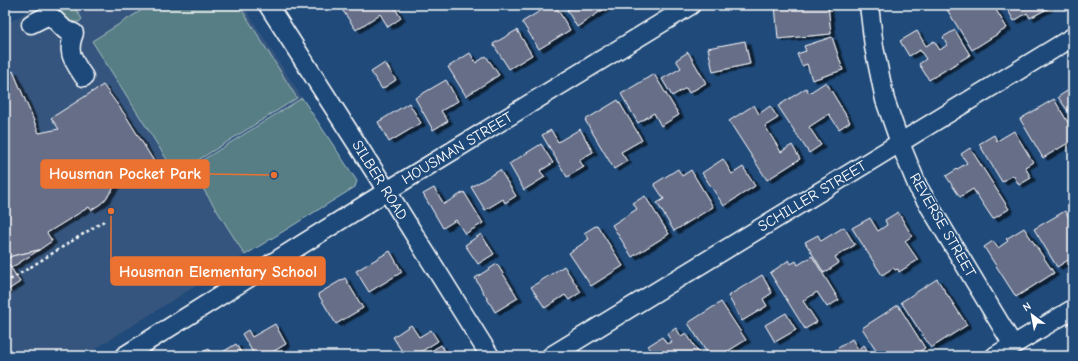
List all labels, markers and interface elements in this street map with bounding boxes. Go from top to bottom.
street label: HOUSMAN STREET [398,108,516,188]
street label: SILBER ROAD [348,137,412,223]
street label: SCHILLER STREET [755,156,870,235]
callout: Housman Pocket Park [41,160,209,188]
text: Housman Pocket Park [49,165,201,183]
street label: REVERSE STREET [906,170,980,280]
callout: Housman Elementary School [111,257,325,285]
text: Housman Elementary School [119,263,317,281]
north arrow [1012,295,1052,335]
text: N [1020,300,1033,314]

